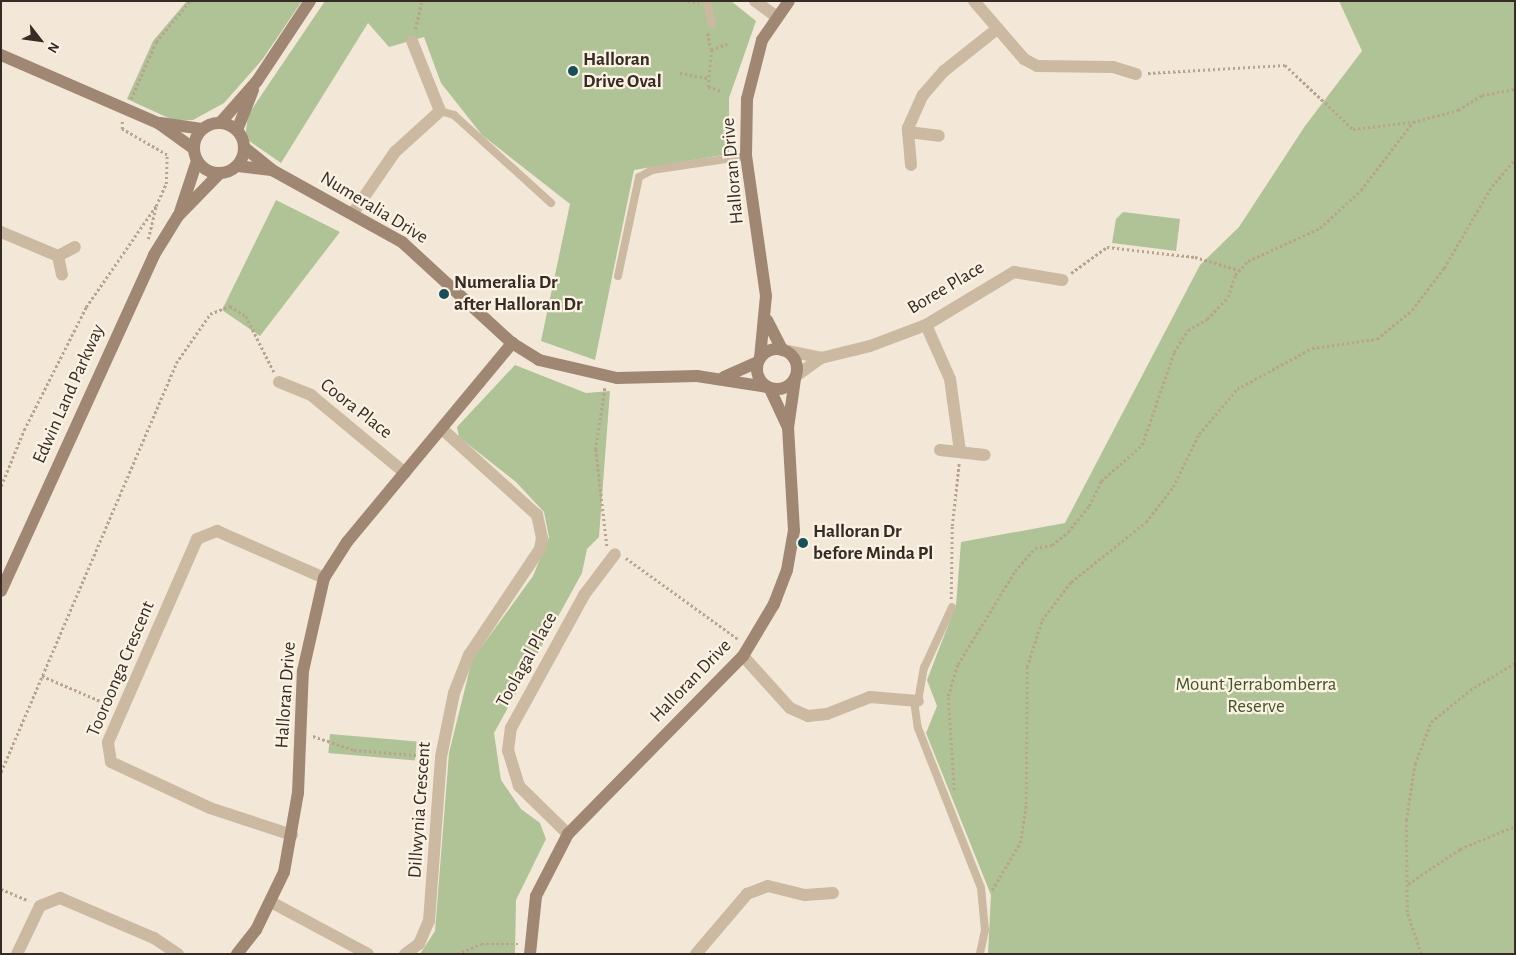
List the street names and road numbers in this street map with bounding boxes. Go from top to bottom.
street label: Halloran Drive [717,117,749,225]
street label: Numeralia Drive [316,167,432,249]
street label: Boree Place [904,256,988,320]
street label: Edwin Land Parkway [28,321,110,467]
street label: Coora Place [315,374,397,444]
street label: Tooroonga Crescent [82,598,160,740]
street label: Toolagal Place [492,608,562,712]
street label: Halloran Drive [646,635,736,727]
street label: Halloran Drive [271,641,301,749]
street label: Dillwynia Crescent [404,741,436,879]

